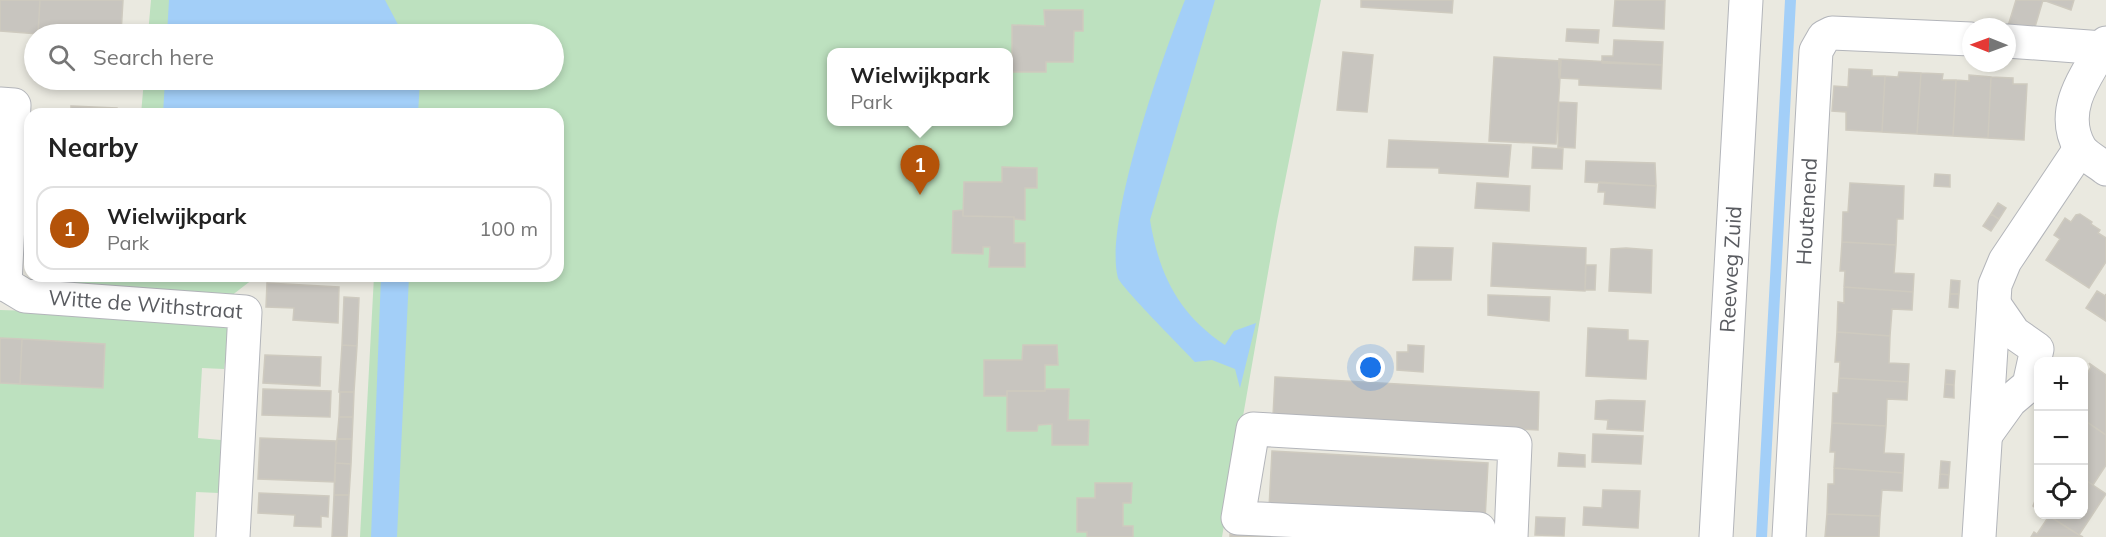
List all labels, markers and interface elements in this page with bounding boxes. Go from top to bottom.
north arrow [1962,18,2016,72]
search box [24,24,564,90]
icon: search [45,41,78,74]
text: Search here [93,43,214,71]
popup [827,48,1013,126]
text: Wielwijkpark [850,61,990,89]
text: Park [850,89,892,114]
text: Nearby [48,131,138,164]
pin: 1 [900,146,940,195]
street label: Houtenend [1790,157,1822,266]
text: Wielwijkpark [107,202,246,230]
street label: Reeweg Zuid [1713,205,1746,333]
text: 1 [64,216,76,241]
text: 100 m [479,216,538,241]
text: Park [107,230,149,255]
street label: Witte de Withstraat [47,284,244,324]
your location [1356,353,1385,382]
map controls [2034,357,2088,519]
button: + [2034,357,2088,411]
button: − [2034,411,2088,465]
button: locate [2034,465,2088,519]

